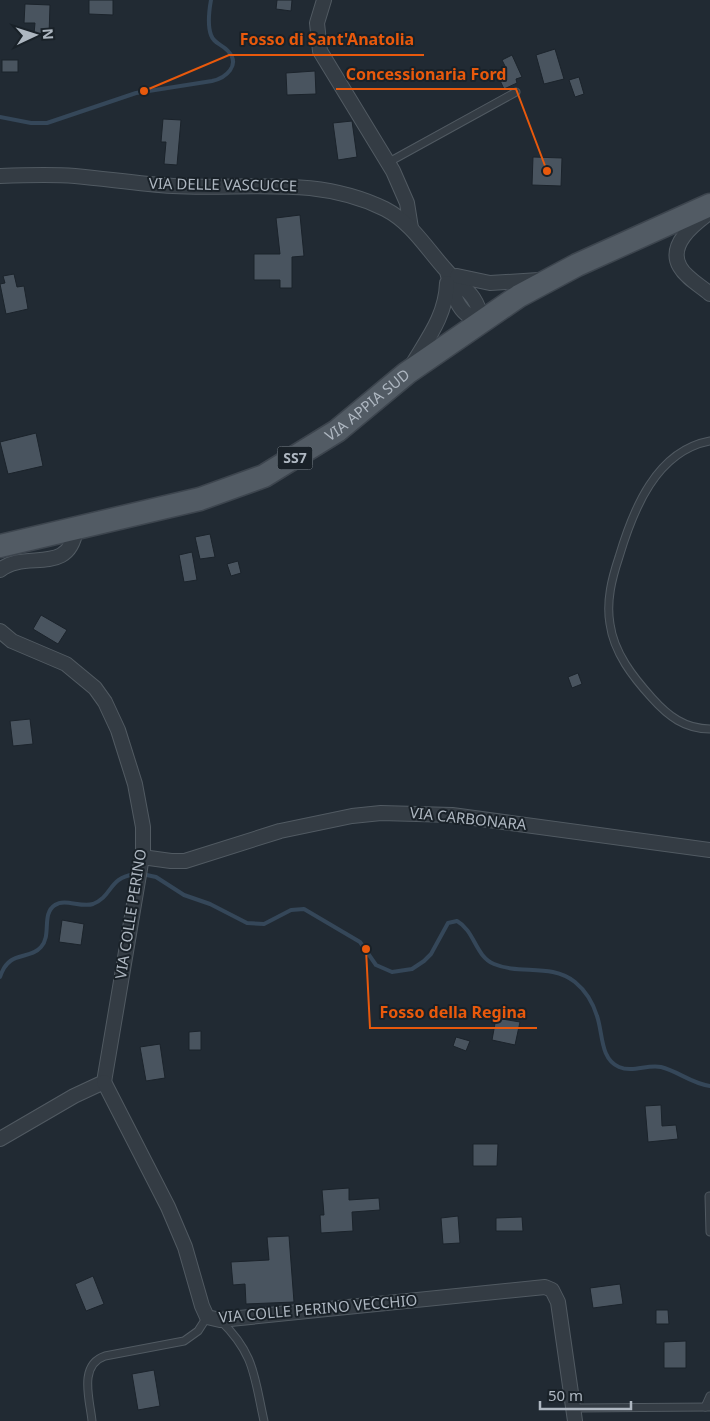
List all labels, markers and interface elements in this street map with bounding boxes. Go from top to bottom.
north arrow [10,10,60,60]
callout: Fosso di Sant'Anatolia [229,24,424,55]
text: N [39,28,58,40]
text: Fosso di Sant'Anatolia [240,28,414,50]
callout: Concessionaria Ford [336,58,516,89]
text: Concessionaria Ford [346,63,506,85]
street label: VIA DELLE VASCUCCE [149,173,297,195]
street label: VIA APPIA SUD [321,364,414,445]
road number: SS7 [278,446,312,469]
street label: VIA CARBONARA [409,802,528,834]
street label: VIA COLLE PERINO [110,847,150,980]
callout: Fosso della Regina [370,997,537,1028]
text: Fosso della Regina [380,1001,526,1023]
street label: VIA COLLE PERINO VECCHIO [218,1289,418,1327]
scale bar [540,1378,631,1410]
text: 50 m [548,1385,583,1405]

